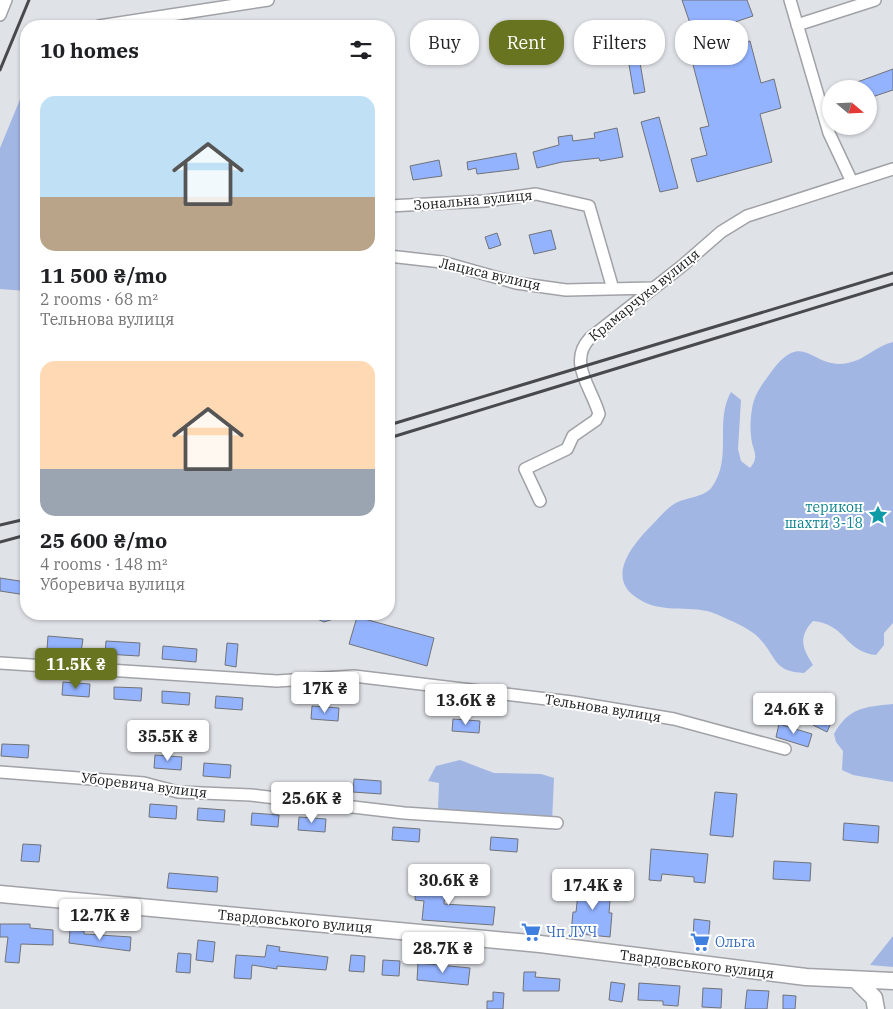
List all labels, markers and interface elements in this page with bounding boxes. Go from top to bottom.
chip: Buy [410,20,479,65]
chip: Rent [489,20,564,65]
chip: Filters [574,20,665,65]
chip: New [675,20,748,65]
text: 10 homes [40,36,139,64]
icon: filters [347,36,375,64]
north arrow [822,80,878,135]
map controls [822,80,877,135]
icon: home [163,129,253,219]
street label: Зональна вулиця [413,186,533,214]
street label: Крамарчука вулиця [585,245,703,345]
street label: Лациса вулиця [438,254,542,294]
text: 11 500 ₴/mo [40,261,167,289]
text: 2 rooms · 68 m² [40,289,158,309]
text: Тельнова вулиця [40,309,175,329]
icon: home [163,394,253,484]
place label: терикон шахти 3-18 [785,498,863,532]
place icon: терикон шахти 3-18 [867,504,889,526]
text: 25 600 ₴/mo [40,526,167,554]
text: 4 rooms · 148 m² [40,554,168,574]
text: Уборевича вулиця [40,574,185,594]
pin: 11.5K ₴ [30,648,122,690]
text: 11.5K ₴ [46,654,106,674]
pin: 17K ₴ [290,672,360,714]
text: 17K ₴ [302,678,348,698]
pin: 13.6K ₴ [420,684,512,726]
text: 13.6K ₴ [436,690,496,710]
street label: Тельнова вулиця [543,690,663,726]
pin: 24.6K ₴ [748,692,840,735]
text: 24.6K ₴ [764,699,824,719]
pin: 35.5K ₴ [122,720,214,762]
text: 35.5K ₴ [138,726,198,746]
street label: Уборевича вулиця [80,768,208,802]
pin: 25.6K ₴ [266,782,358,824]
text: 25.6K ₴ [282,788,342,808]
pin: 30.6K ₴ [403,864,495,906]
pin: 17.4K ₴ [547,868,639,911]
text: 30.6K ₴ [419,870,479,890]
text: 17.4K ₴ [563,875,623,895]
pin: 12.7K ₴ [54,898,146,941]
text: 12.7K ₴ [70,905,130,925]
street label: Твардовського вулиця [217,905,373,937]
supermarket icon: Чп ЛУЧ [520,921,542,943]
place label: Чп ЛУЧ [546,923,597,941]
supermarket icon: Ольга [689,931,711,953]
pin: 28.7K ₴ [397,932,489,974]
place label: Ольга [715,933,756,951]
text: 28.7K ₴ [413,938,473,958]
street label: Твардовського вулиця [619,946,775,982]

